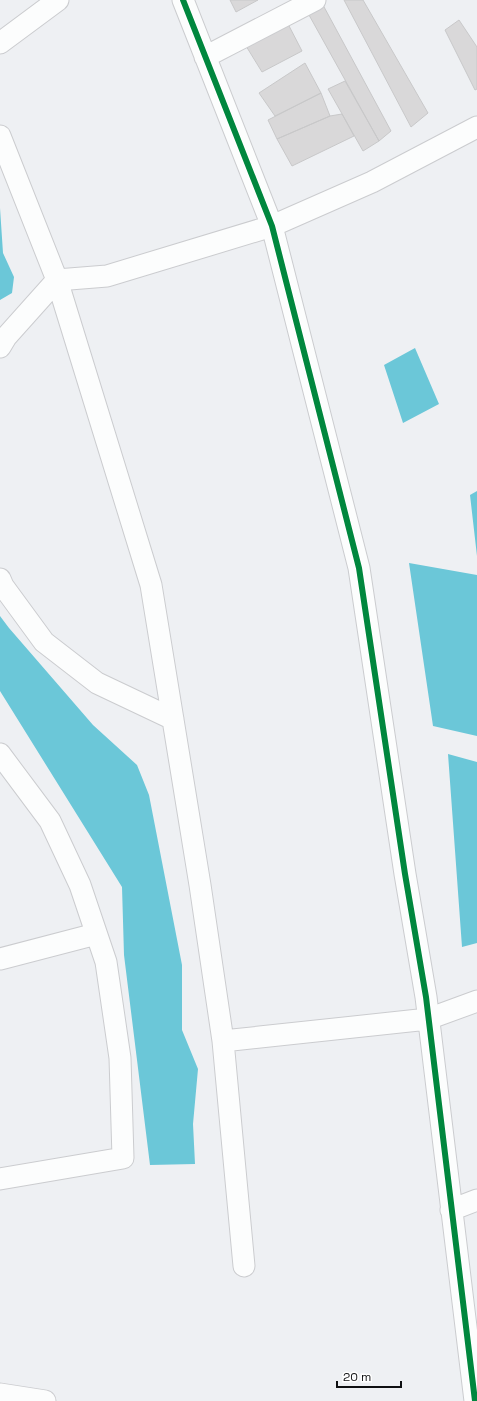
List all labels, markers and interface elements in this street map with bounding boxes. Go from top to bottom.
scale bar [337,1363,401,1389]
text: 20 m [343,1369,371,1385]

